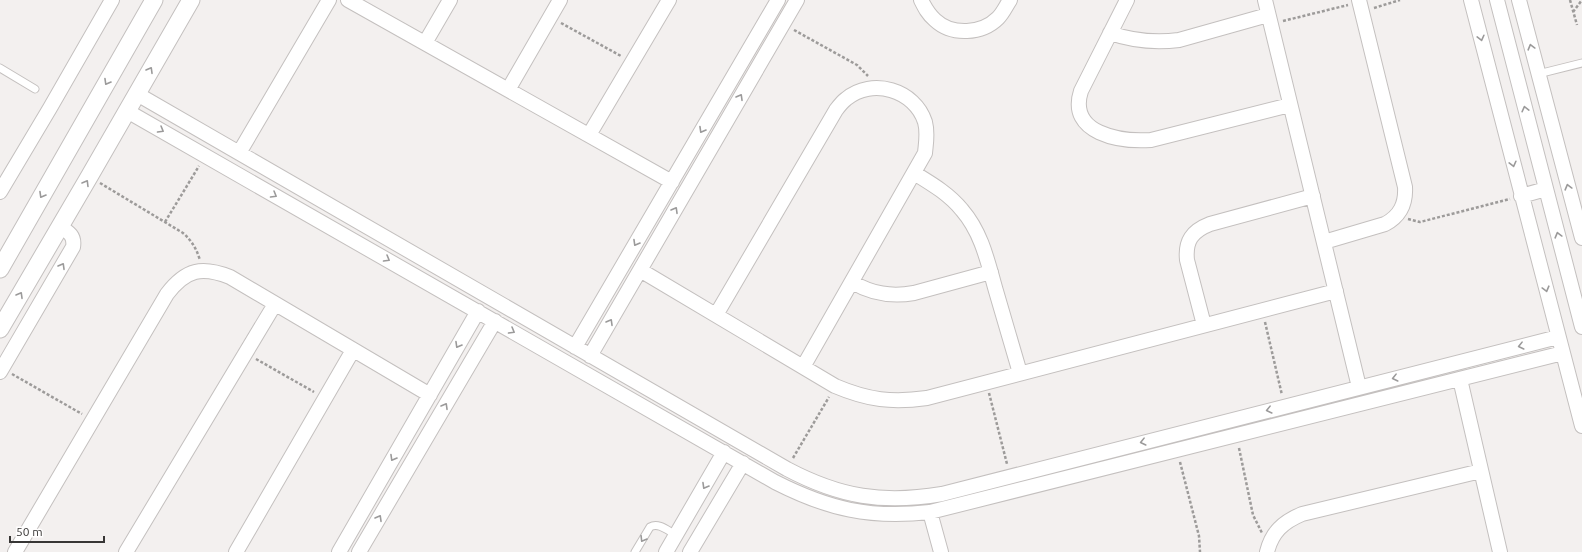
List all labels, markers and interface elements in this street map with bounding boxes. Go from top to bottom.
one-way arrow [1476,34,1485,41]
one-way arrow [1527,44,1536,51]
one-way arrow [146,67,153,74]
one-way arrow [104,78,111,86]
one-way arrow [736,94,743,101]
one-way arrow [1521,106,1530,113]
one-way arrow [157,126,164,133]
one-way arrow [699,126,706,133]
one-way arrow [1508,160,1517,167]
one-way arrow [81,180,88,187]
one-way arrow [1564,183,1573,190]
one-way arrow [270,190,277,197]
one-way arrow [39,191,47,198]
one-way arrow [671,207,678,214]
one-way arrow [1554,232,1563,239]
one-way arrow [634,239,641,246]
one-way arrow [383,255,390,262]
one-way arrow [57,263,64,270]
one-way arrow [1541,286,1550,293]
one-way arrow [15,292,22,299]
one-way arrow [605,319,612,326]
one-way arrow [508,326,515,333]
one-way arrow [456,341,463,348]
one-way arrow [1517,342,1524,350]
one-way arrow [1391,374,1398,382]
one-way arrow [441,403,448,410]
one-way arrow [1265,406,1272,414]
one-way arrow [1139,438,1146,446]
one-way arrow [391,454,398,461]
one-way arrow [702,482,709,489]
one-way arrow [375,515,382,522]
scale bar [10,518,104,544]
text: 50 m [16,525,43,538]
one-way arrow [640,535,647,542]

